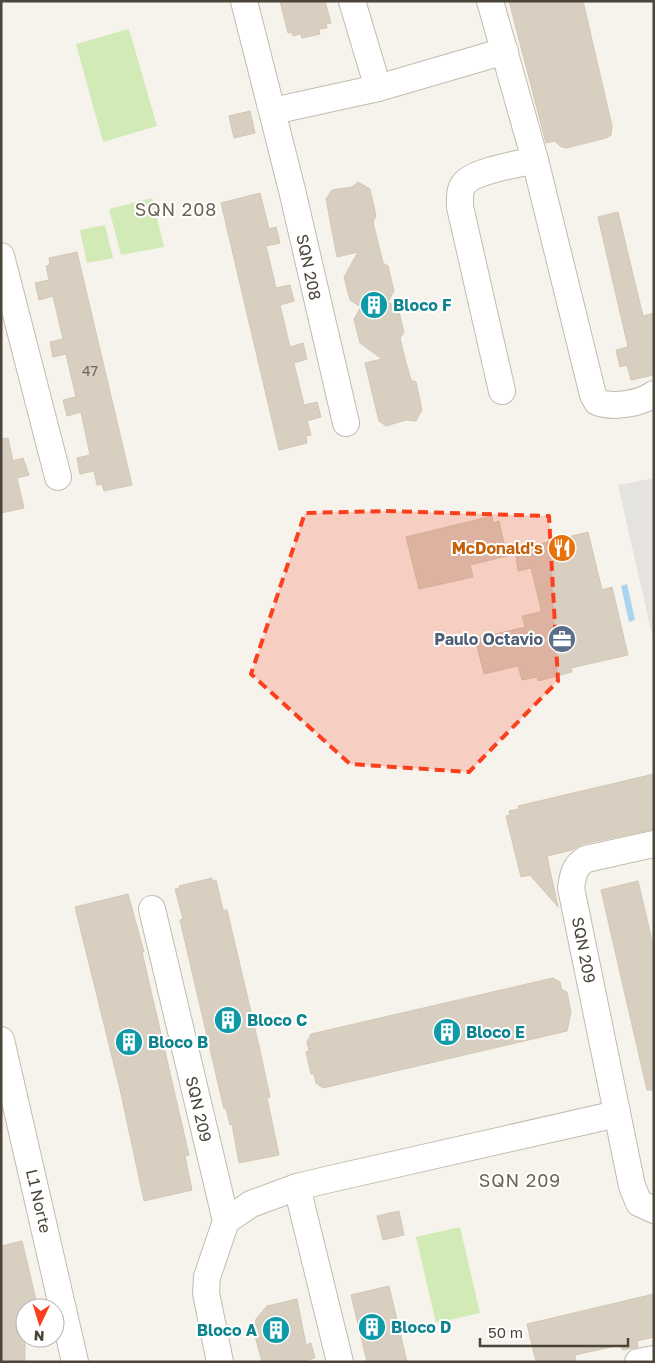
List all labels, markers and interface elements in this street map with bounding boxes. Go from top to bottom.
district label: SQN 208 [135,198,217,220]
street label: SQN 208 [292,232,326,302]
building icon: Bloco F [359,290,389,320]
place label: Bloco F [393,295,452,315]
house number: 47 [82,362,98,379]
restaurant icon: McDonald's [547,533,577,563]
place label: McDonald's [452,538,543,558]
office icon: Paulo Octavio [547,624,577,654]
place label: Paulo Octavio [434,629,543,649]
street label: SQN 209 [568,915,600,985]
building icon: Bloco C [213,1005,243,1035]
place label: Bloco C [247,1010,307,1030]
building icon: Bloco E [432,1017,462,1047]
place label: Bloco E [466,1022,525,1042]
building icon: Bloco B [114,1027,144,1057]
place label: Bloco B [148,1032,208,1052]
street label: SQN 209 [182,1074,216,1144]
street label: L1 Norte [22,1167,56,1235]
district label: SQN 209 [479,1169,561,1191]
north arrow [15,1298,65,1348]
building icon: Bloco D [357,1312,387,1342]
building icon: Bloco A [261,1315,291,1345]
scale bar [480,1316,628,1348]
place label: Bloco D [391,1317,451,1337]
place label: Bloco A [197,1320,258,1340]
text: 50 m [488,1323,523,1341]
text: N [33,1328,45,1345]

